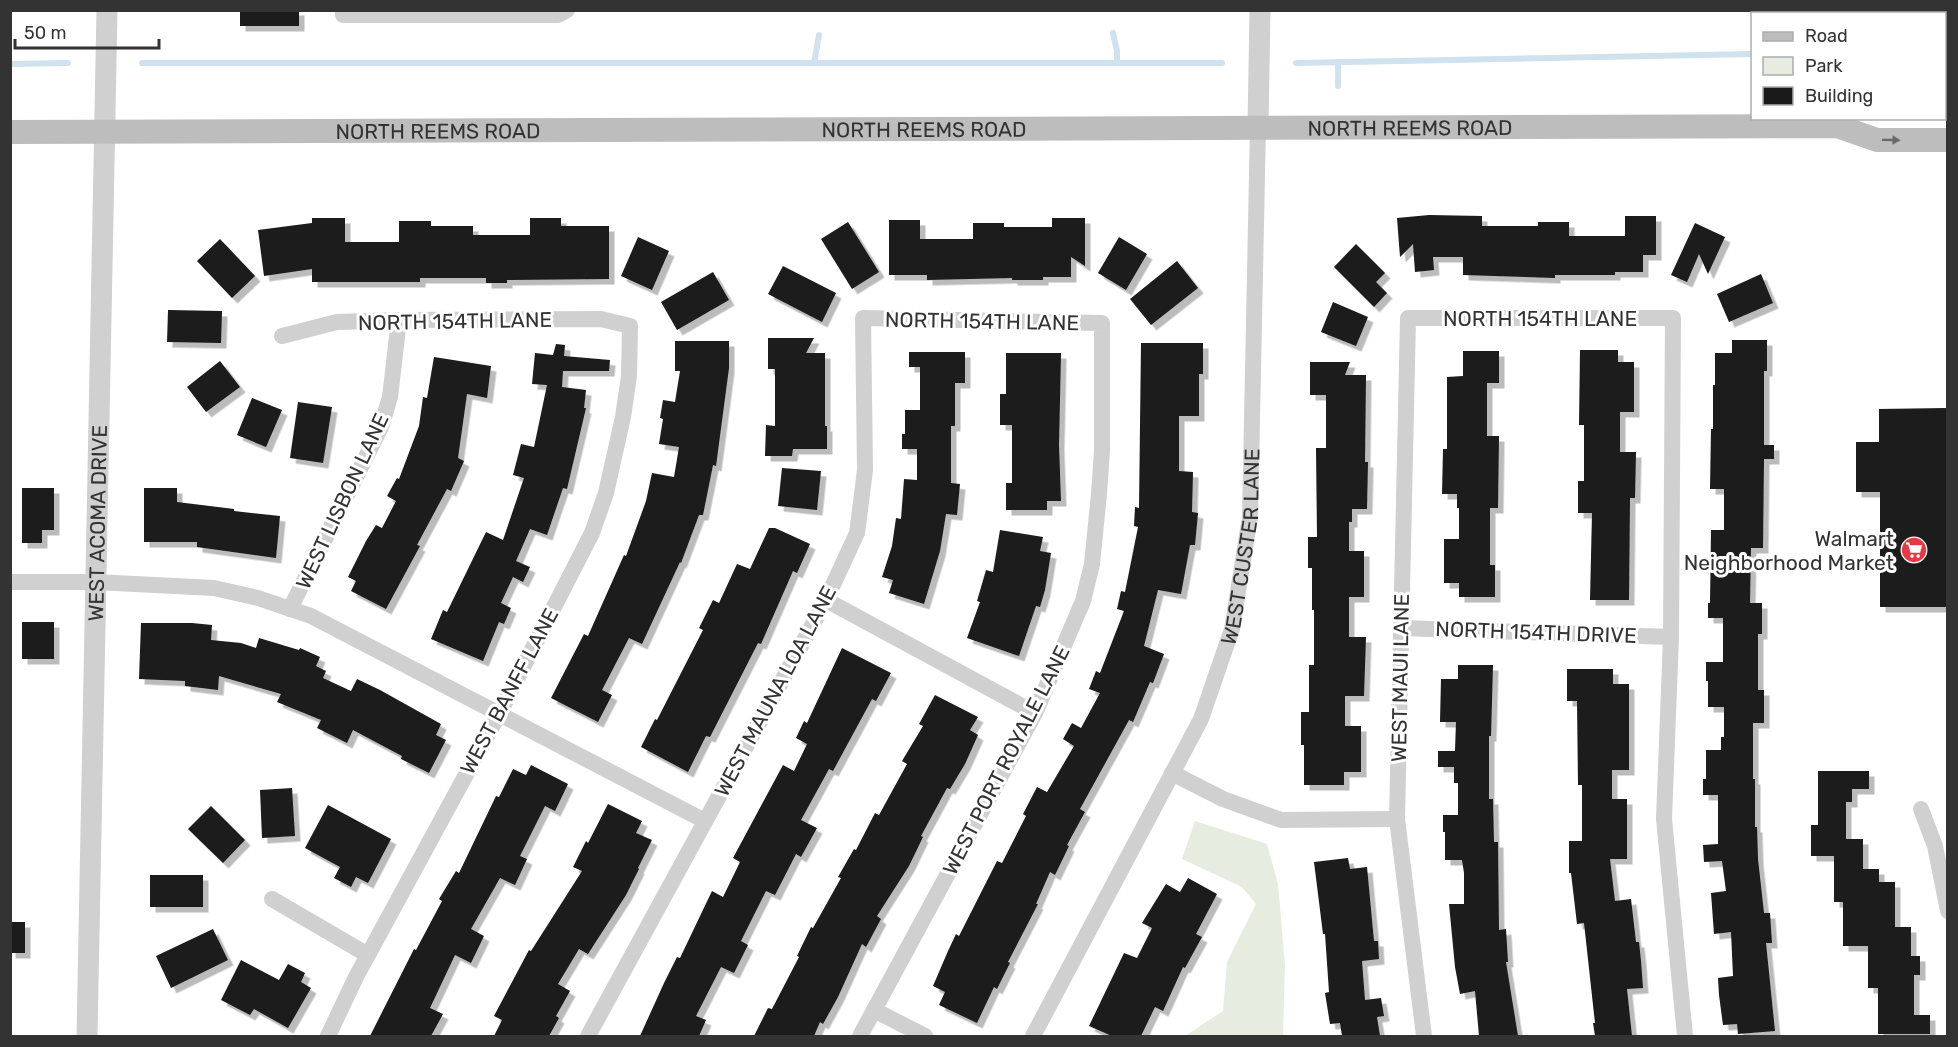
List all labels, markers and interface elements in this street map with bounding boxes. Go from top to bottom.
scale bar [15,12,159,50]
legend [1751,12,1946,120]
text: 50 m [24,22,67,44]
text: Road [1805,25,1848,47]
text: Park [1805,55,1843,77]
text: Building [1805,85,1873,107]
street label: NORTH REEMS ROAD [1307,115,1513,140]
street label: NORTH REEMS ROAD [821,116,1027,142]
street label: NORTH REEMS ROAD [335,118,541,143]
one-way arrow [1881,135,1900,145]
street label: NORTH 154TH LANE [1443,306,1637,331]
street label: NORTH 154TH LANE [358,307,552,335]
street label: NORTH 154TH LANE [885,307,1079,335]
street label: WEST LISBON LANE [290,409,394,593]
street label: WEST ACOMA DRIVE [83,425,111,622]
street label: WEST CUSTER LANE [1215,448,1264,648]
place label: Walmart Neighborhood Market [1684,526,1894,575]
supermarket icon: Walmart Neighborhood Market [1899,535,1929,565]
street label: WEST MAUNA LOA LANE [709,581,841,801]
street label: WEST MAUI LANE [1386,594,1414,762]
street label: WEST BANFF LANE [455,604,563,778]
street label: NORTH 154TH DRIVE [1435,616,1637,648]
street label: WEST PORT ROYALE LANE [937,641,1075,879]

